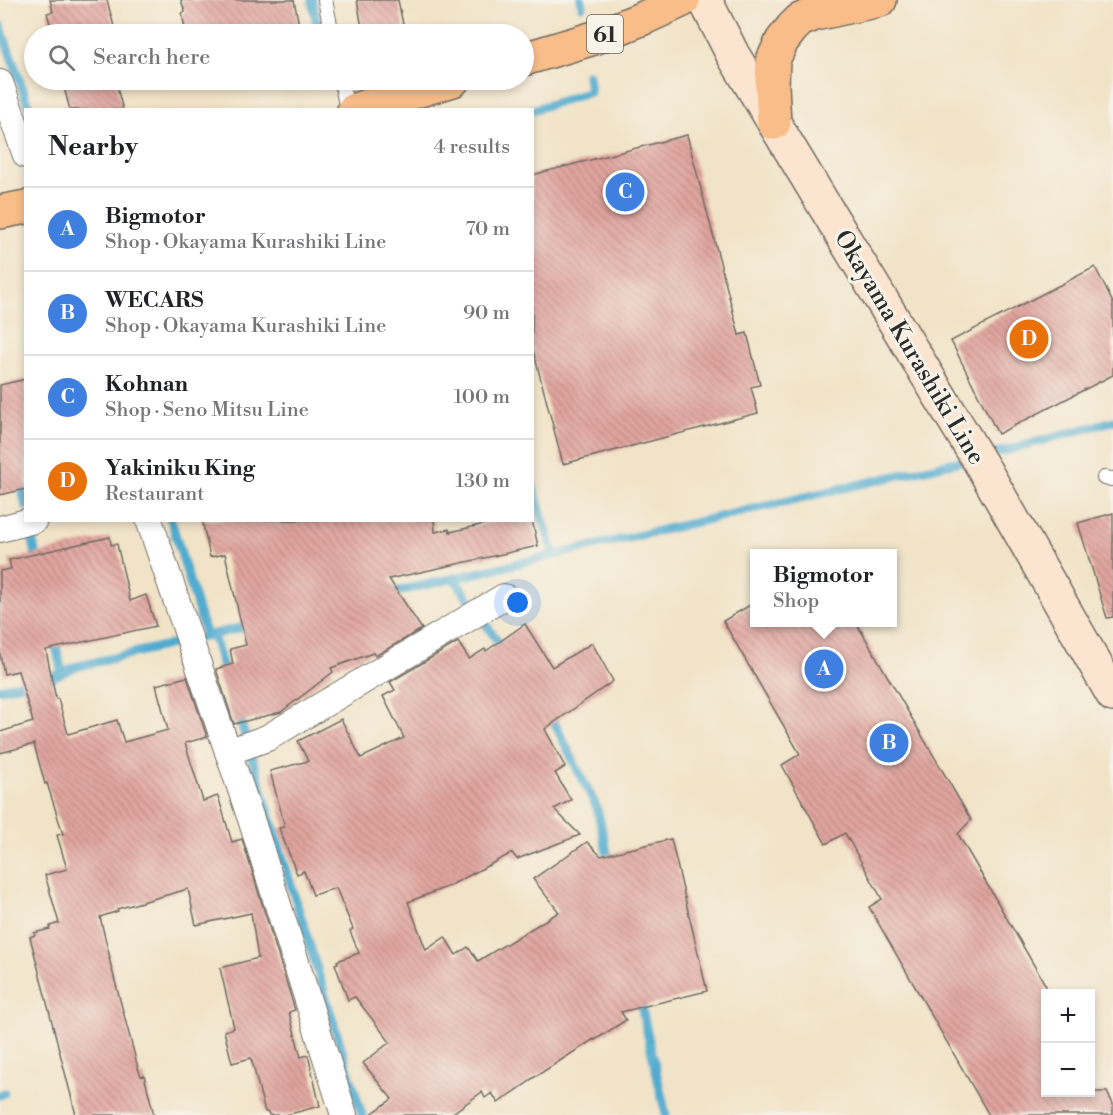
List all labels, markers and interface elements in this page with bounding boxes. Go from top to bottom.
road number: 61 [587,15,623,53]
search box [24,24,534,90]
icon: search [45,41,78,74]
text: Search here [93,44,210,71]
text: Nearby [48,131,138,163]
text: 4 results [433,135,510,160]
pin: C [606,170,644,214]
text: Bigmotor [105,203,206,230]
text: A [60,217,75,242]
text: 70 m [466,217,510,242]
street label: Okayama Kurashiki Line [827,225,991,470]
text: Shop · Okayama Kurashiki Line [105,230,386,255]
text: WECARS [105,287,203,314]
text: B [60,301,75,326]
text: 90 m [463,301,510,326]
text: Shop · Okayama Kurashiki Line [105,314,386,339]
pin: D [1010,316,1048,362]
text: Kohnan [105,371,188,398]
text: C [60,385,75,410]
text: 100 m [454,385,510,410]
text: Shop · Seno Mitsu Line [105,398,309,423]
text: Yakiniku King [105,455,255,482]
text: D [60,469,75,494]
text: 130 m [455,469,510,494]
text: Restaurant [105,482,204,507]
popup [750,549,897,627]
text: Bigmotor [773,562,874,589]
your location [503,588,532,617]
text: Shop [773,589,819,614]
pin: A [804,646,844,692]
pin: B [870,720,908,766]
map controls [1041,989,1095,1097]
button: + [1041,989,1095,1043]
button: − [1041,1043,1095,1097]

